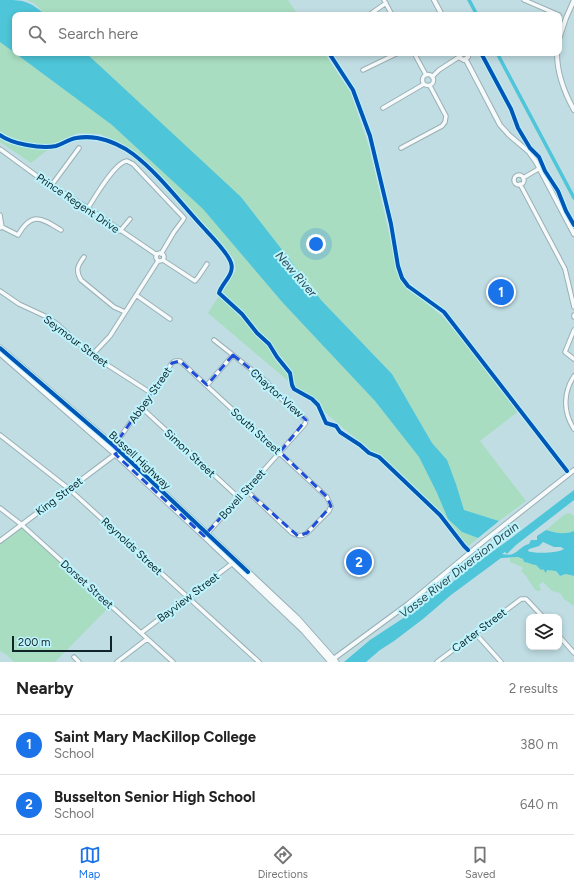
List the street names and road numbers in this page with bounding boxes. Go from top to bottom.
street label: Prince Regent Drive [34,171,122,236]
street label: Seymour Street [41,313,111,370]
street label: Abbey Street [126,365,175,426]
street label: Chaytor View [247,366,306,421]
street label: South Street [228,405,283,457]
street label: Simon Street [162,427,218,480]
street label: Bussell Highway [106,428,173,492]
street label: Bovell Street [216,467,268,522]
street label: King Street [33,475,85,518]
street label: Reynolds Street [98,515,165,578]
street label: Dorset Street [58,557,116,611]
street label: Bayview Street [155,570,222,625]
street label: Carter Street [450,606,509,655]

